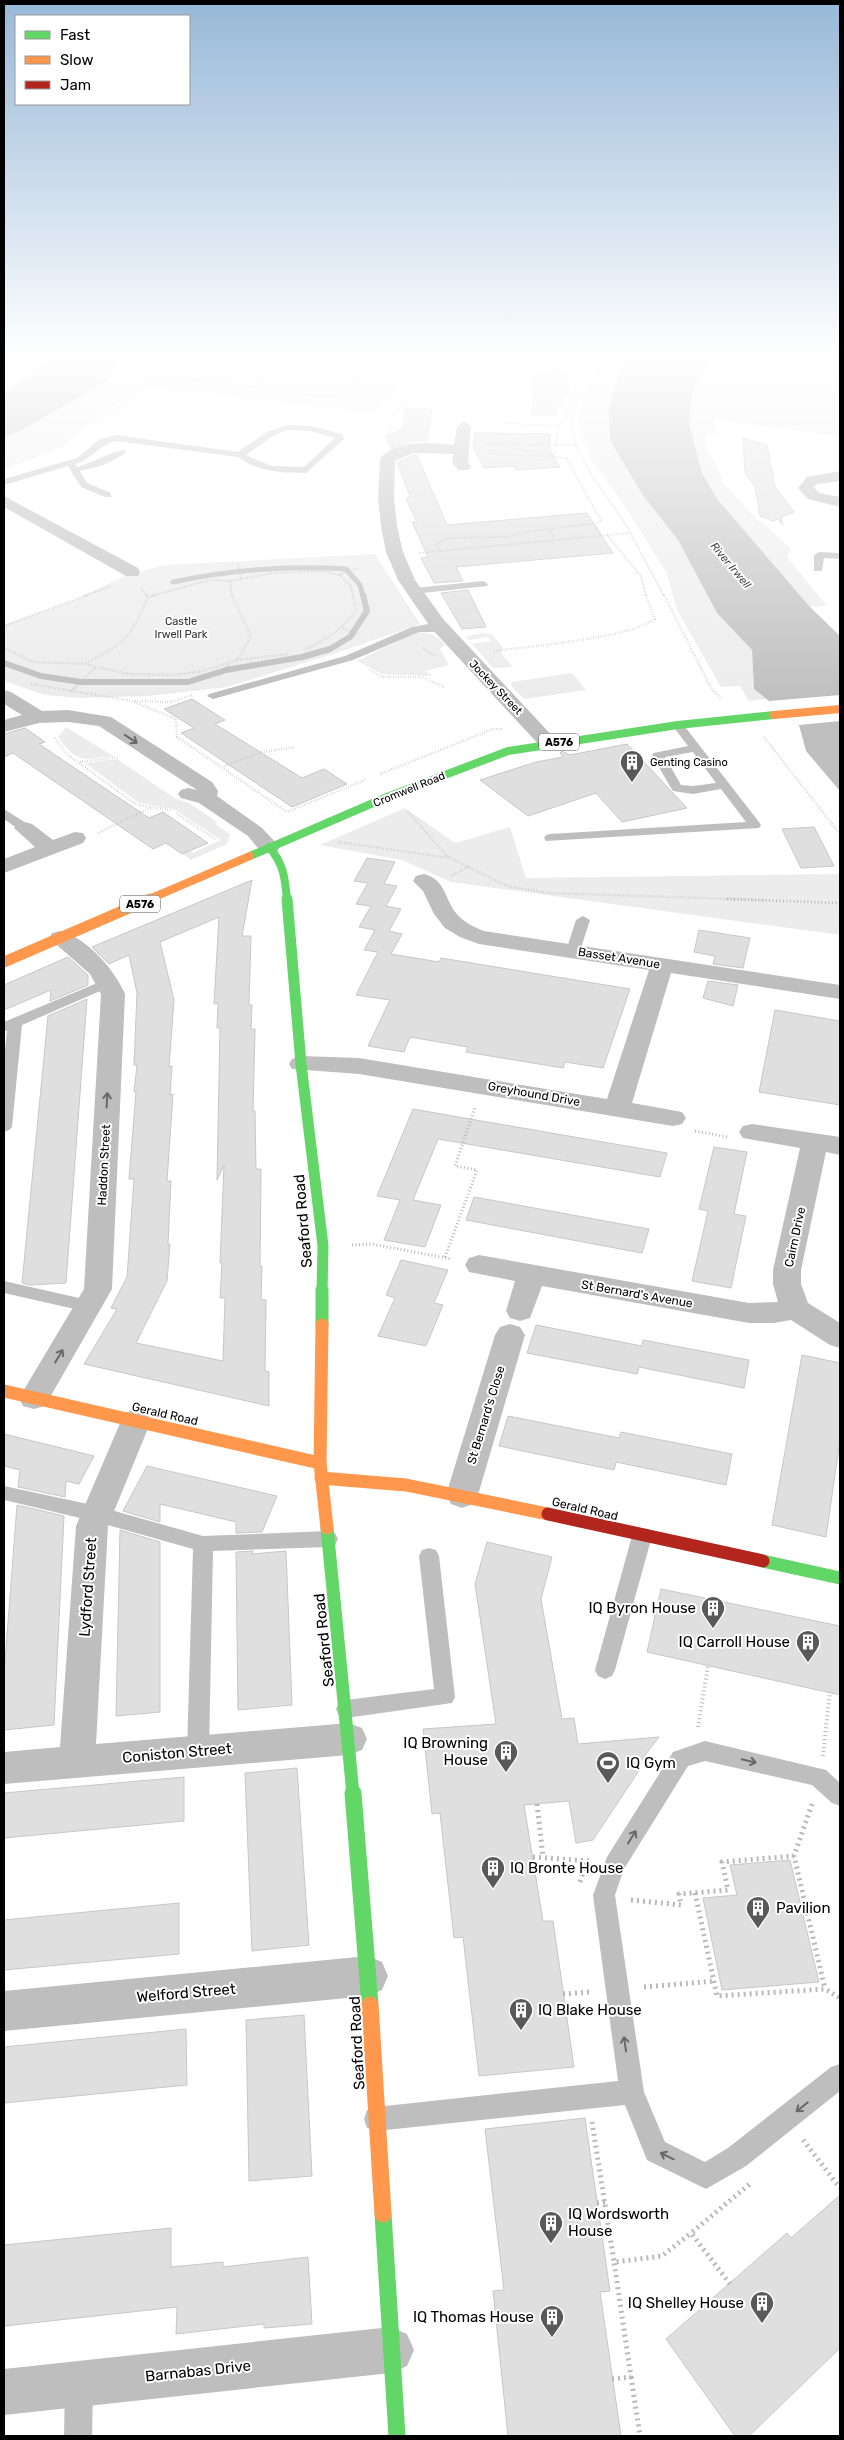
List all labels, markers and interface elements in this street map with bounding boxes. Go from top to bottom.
legend [15,15,190,105]
text: Fast [60,26,90,44]
text: Slow [60,51,93,69]
text: Jam [60,76,91,94]
water label: River Irwell [708,540,754,591]
park label: Castle Irwell Park [155,615,208,641]
street label: Jockey Street [466,657,525,718]
one-way arrow [124,734,138,744]
road number: A576 [539,734,579,750]
building icon: Genting Casino [619,749,645,783]
place label: Genting Casino [650,756,728,769]
street label: Cromwell Road [371,769,447,810]
road number: A576 [120,896,160,912]
street label: Basset Avenue [577,945,661,971]
street label: Greyhound Drive [487,1079,581,1109]
one-way arrow [103,1092,112,1108]
street label: Haddon Street [95,1124,113,1206]
street label: Seaford Road [290,1173,316,1269]
street label: Cairn Drive [782,1205,808,1268]
street label: St Bernard's Avenue [580,1277,694,1311]
one-way arrow [54,1349,64,1364]
street label: St Bernard's Close [464,1364,508,1466]
street label: Gerald Road [131,1400,199,1428]
street label: Gerald Road [551,1495,619,1523]
street label: Lydford Street [76,1537,100,1637]
street label: Seaford Road [310,1592,338,1688]
building icon: IQ Byron House [700,1595,726,1629]
place label: IQ Byron House [588,1599,696,1617]
building icon: IQ Carroll House [795,1629,821,1663]
place label: IQ Carroll House [679,1633,790,1651]
place label: IQ Browning House [403,1734,488,1769]
street label: Coniston Street [122,1739,232,1767]
building icon: IQ Browning House [493,1739,519,1773]
sports icon: IQ Gym [595,1750,621,1784]
place label: IQ Gym [626,1754,676,1772]
one-way arrow [741,1757,757,1766]
one-way arrow [627,1830,637,1844]
building icon: IQ Bronte House [480,1855,506,1889]
place label: IQ Bronte House [510,1859,623,1877]
building icon: Pavilion [745,1895,771,1929]
place label: Pavilion [776,1899,831,1917]
street label: Welford Street [136,1980,236,2006]
street label: Seaford Road [346,1996,368,2090]
building icon: IQ Blake House [508,1997,534,2031]
place label: IQ Blake House [538,2001,642,2019]
one-way arrow [620,2036,630,2052]
one-way arrow [796,2101,809,2112]
one-way arrow [660,2151,675,2160]
place label: IQ Wordsworth House [568,2205,669,2240]
building icon: IQ Wordsworth House [538,2210,564,2244]
building icon: IQ Shelley House [749,2290,775,2324]
place label: IQ Shelley House [628,2294,744,2312]
building icon: IQ Thomas House [539,2304,565,2338]
place label: IQ Thomas House [413,2308,534,2326]
street label: Barnabas Drive [144,2357,252,2385]

